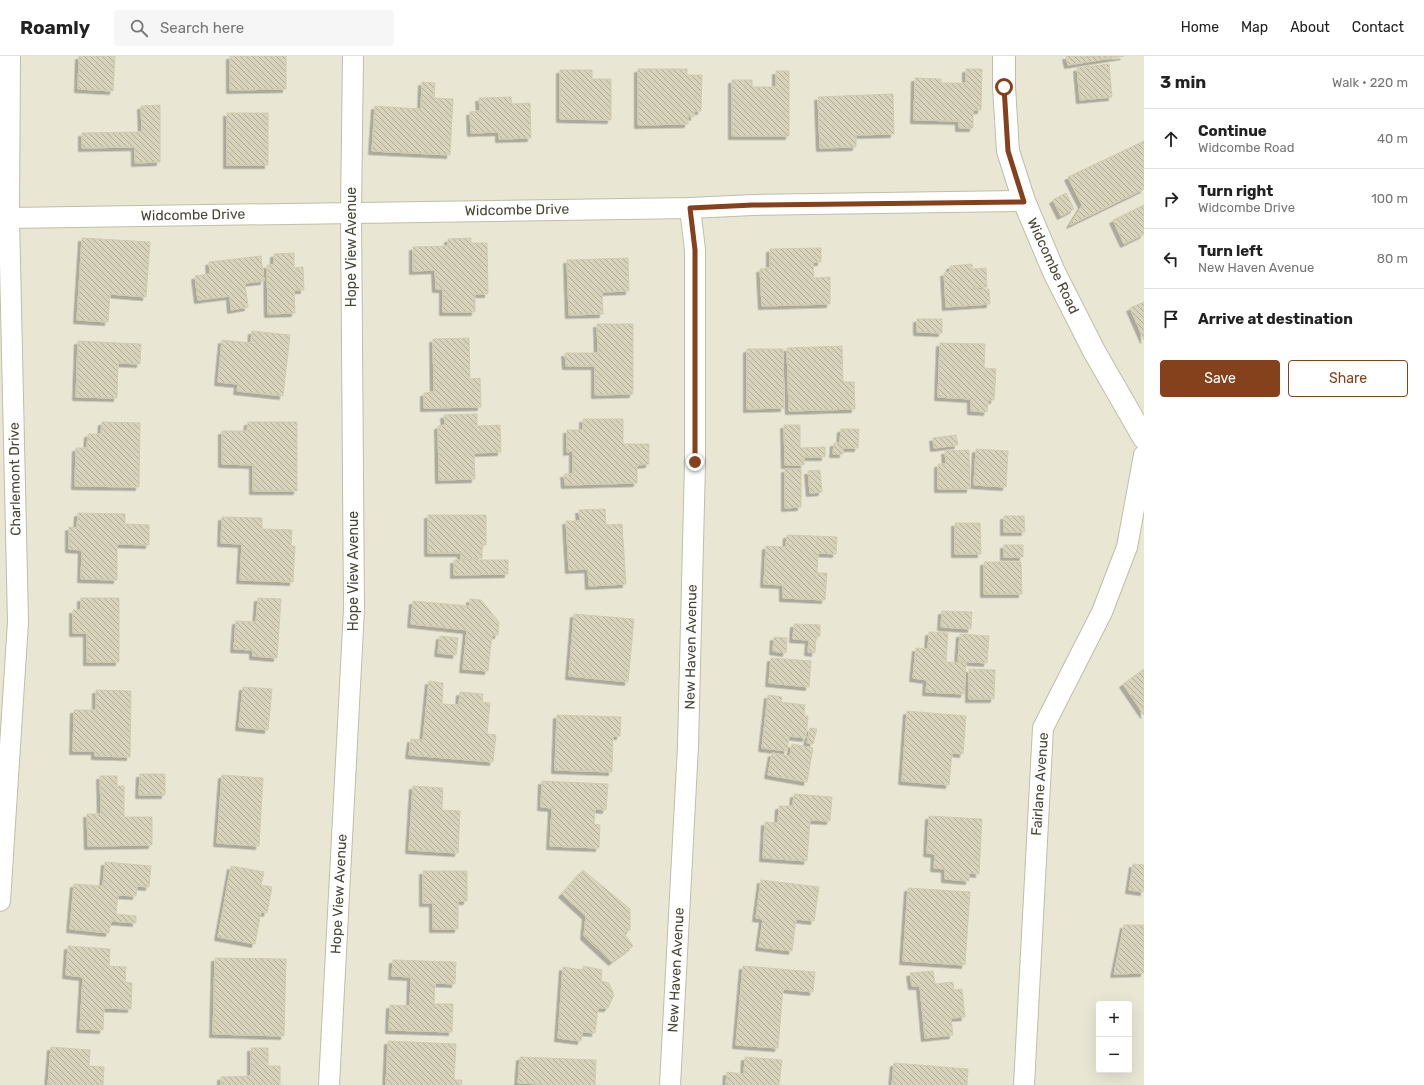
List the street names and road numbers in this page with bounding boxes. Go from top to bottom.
street label: Hope View Avenue [343,187,360,307]
street label: Widcombe Drive [465,201,570,219]
street label: Widcombe Drive [141,206,246,224]
street label: Widcombe Road [1023,215,1083,317]
street label: Charlemont Drive [6,422,24,536]
street label: Hope View Avenue [345,511,362,631]
street label: New Haven Avenue [681,584,701,710]
street label: Fairlane Avenue [1028,731,1052,836]
street label: Hope View Avenue [327,833,351,955]
street label: New Haven Avenue [664,907,688,1033]

